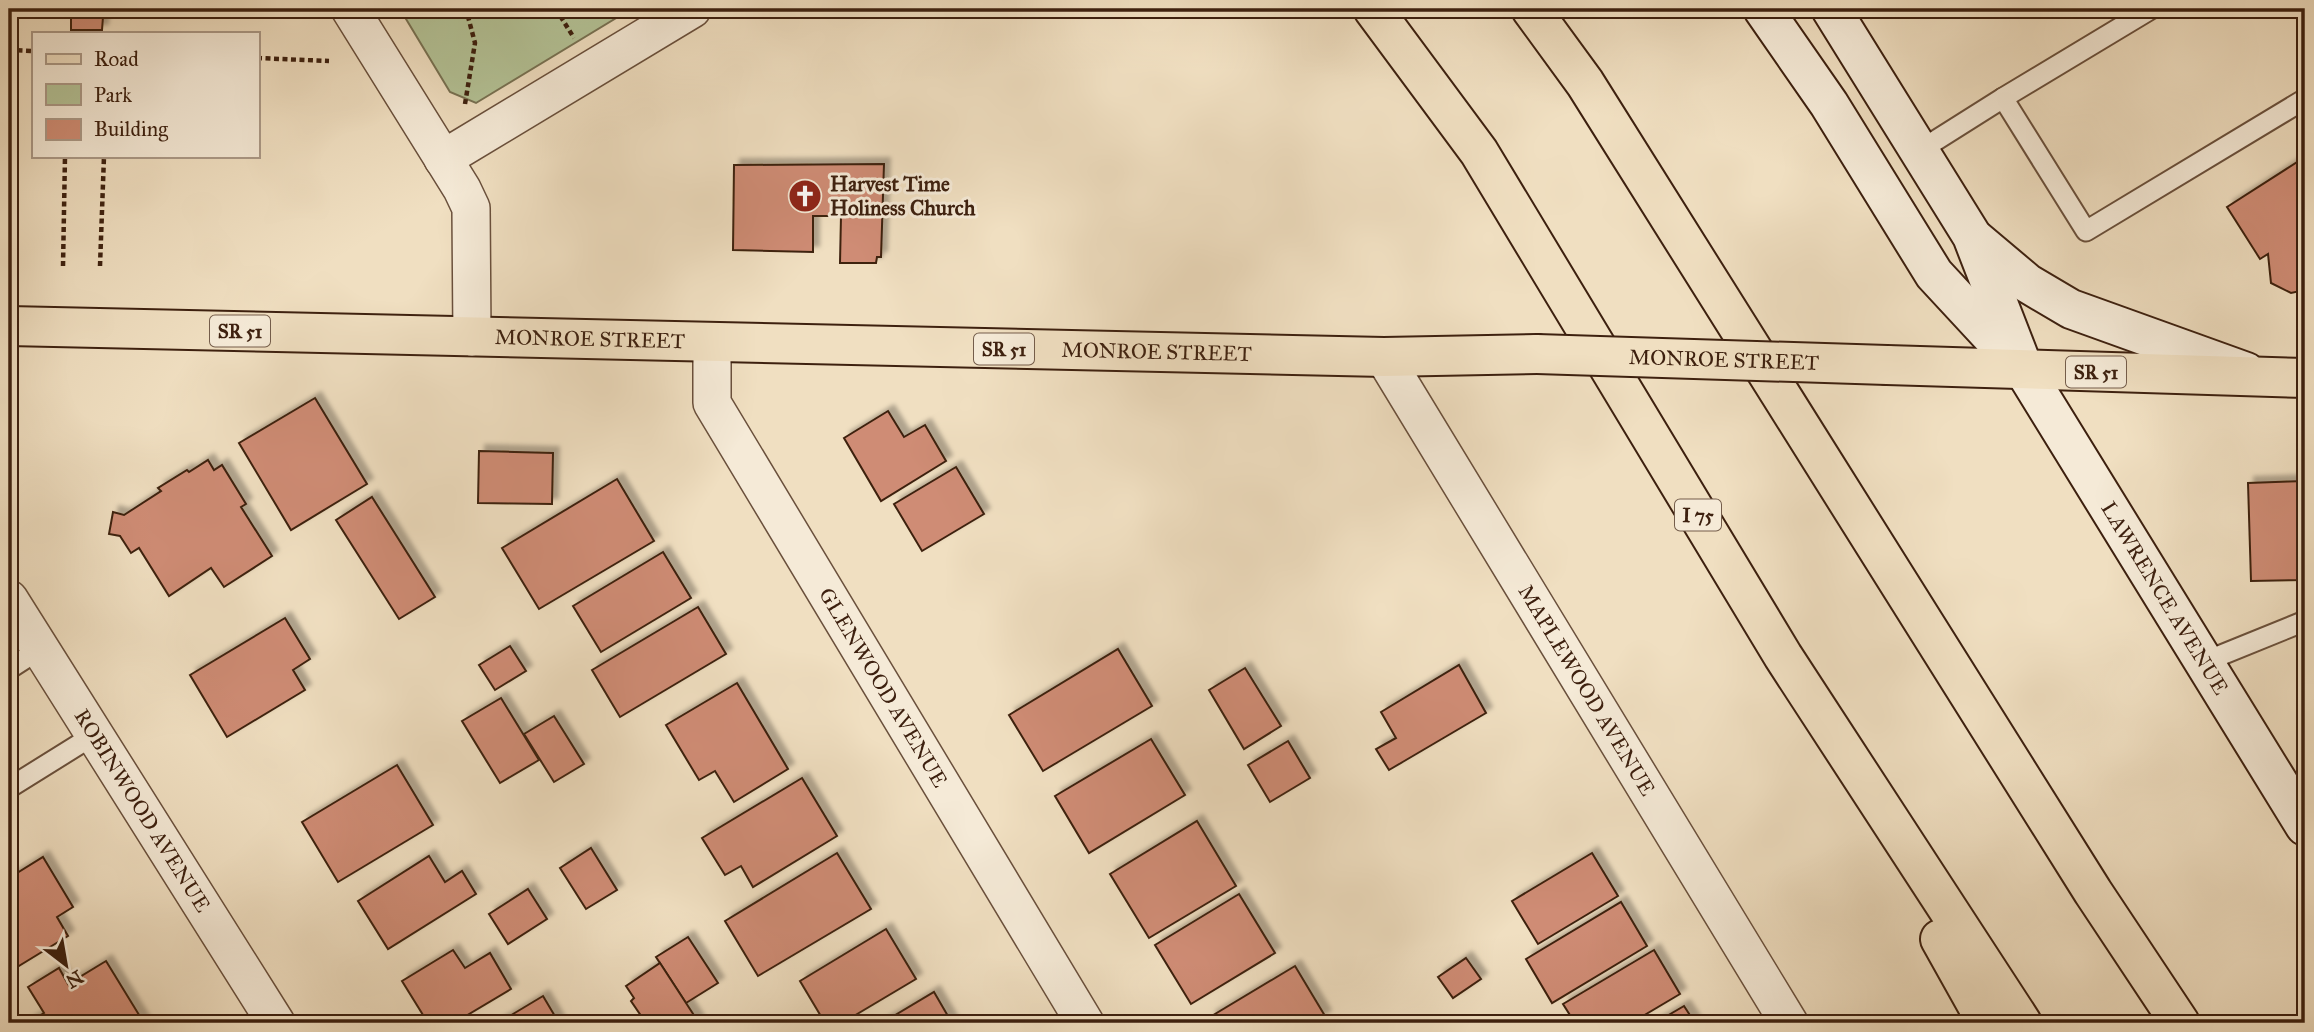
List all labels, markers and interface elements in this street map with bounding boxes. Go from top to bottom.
legend [32,32,259,158]
text: Road [94,46,139,72]
text: Park [94,82,132,108]
text: Building [94,116,168,142]
place label: Harvest Time Holiness Church [830,171,976,221]
church icon: Harvest Time Holiness Church [786,177,824,215]
road number: SR 51 [210,316,270,346]
street label: MONROE STREET [494,324,685,354]
road number: SR 51 [974,334,1034,364]
street label: MONROE STREET [1061,337,1252,367]
street label: MONROE STREET [1628,344,1819,376]
road number: SR 51 [2066,356,2126,388]
street label: LAWRENCE AVENUE [2095,497,2234,700]
road number: I 75 [1675,500,1721,530]
street label: MAPLEWOOD AVENUE [1513,580,1661,801]
street label: GLENWOOD AVENUE [813,583,953,792]
street label: ROBINWOOD AVENUE [69,704,216,917]
north arrow [32,930,102,1000]
text: N [62,965,87,993]

